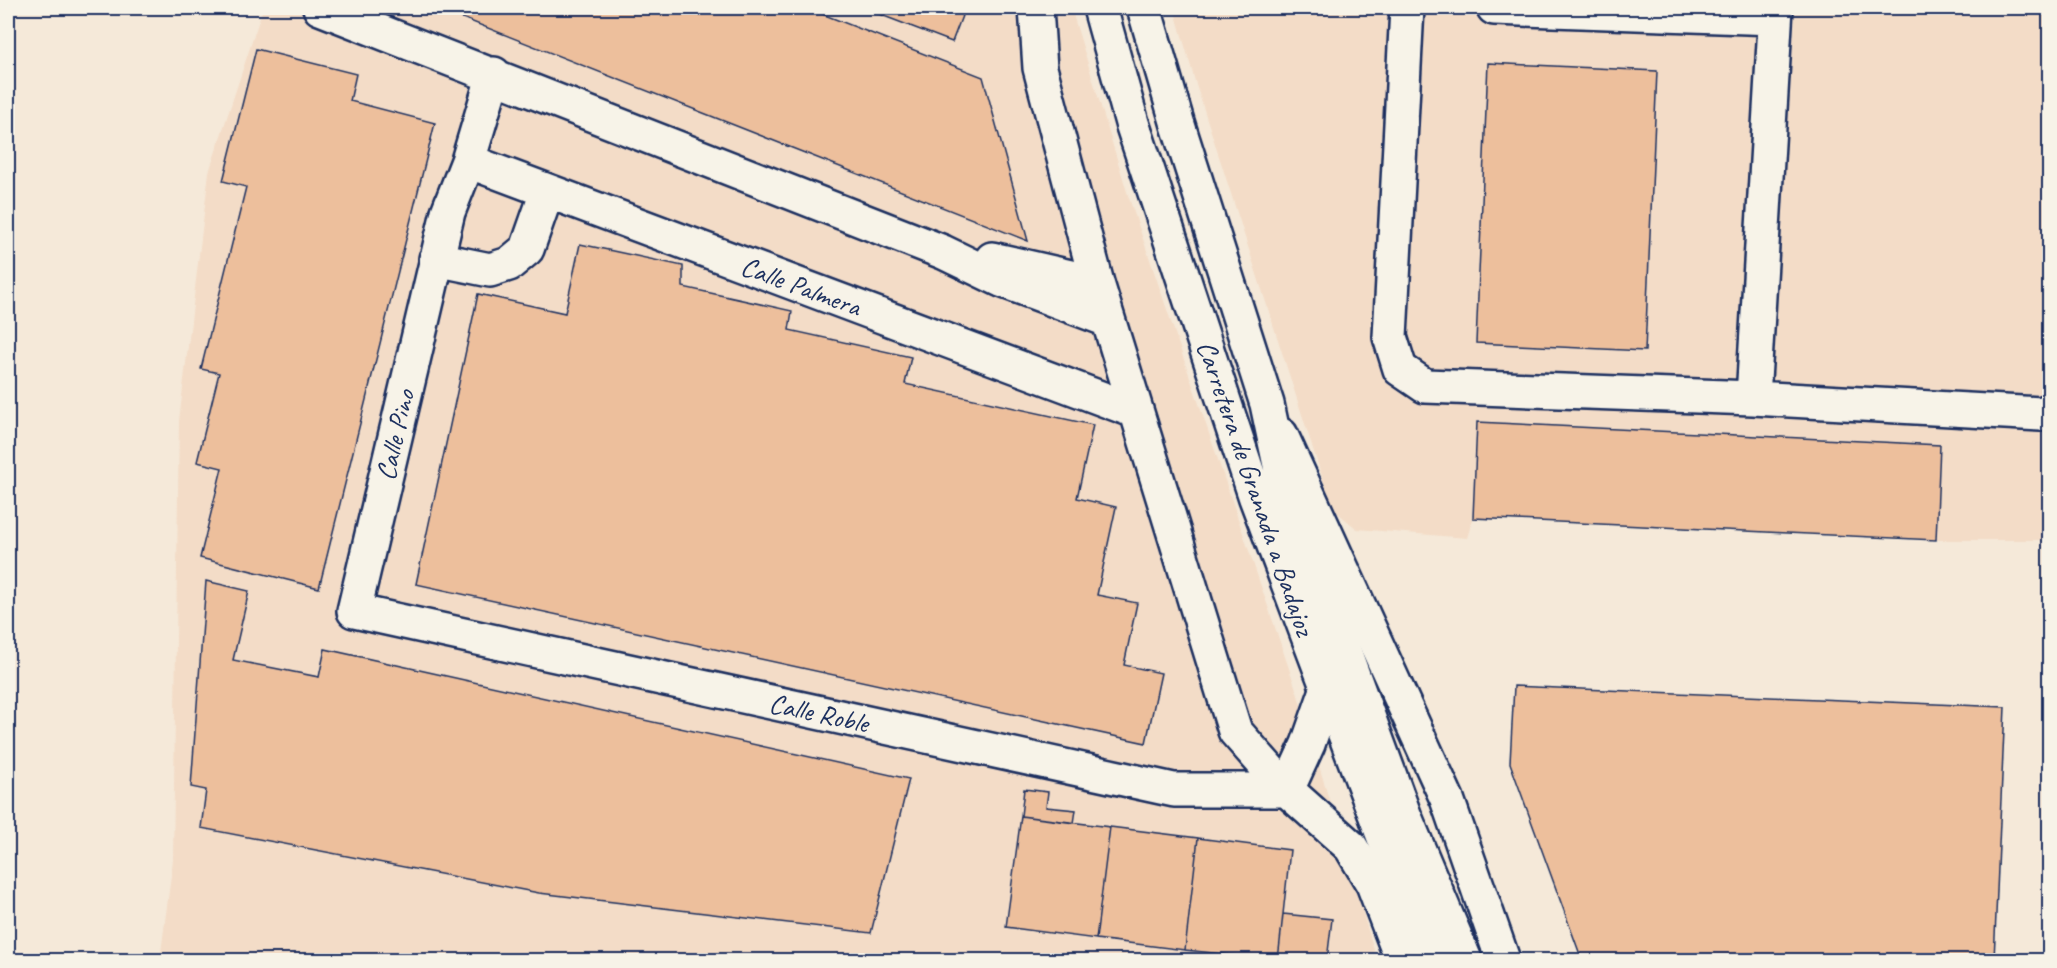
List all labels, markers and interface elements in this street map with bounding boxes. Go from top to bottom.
street label: Calle Palmera [736,248,867,324]
street label: Carretera de Granada a Badajoz [1189,336,1324,642]
street label: Calle Pino [368,384,423,484]
street label: Calle Roble [766,685,874,741]

